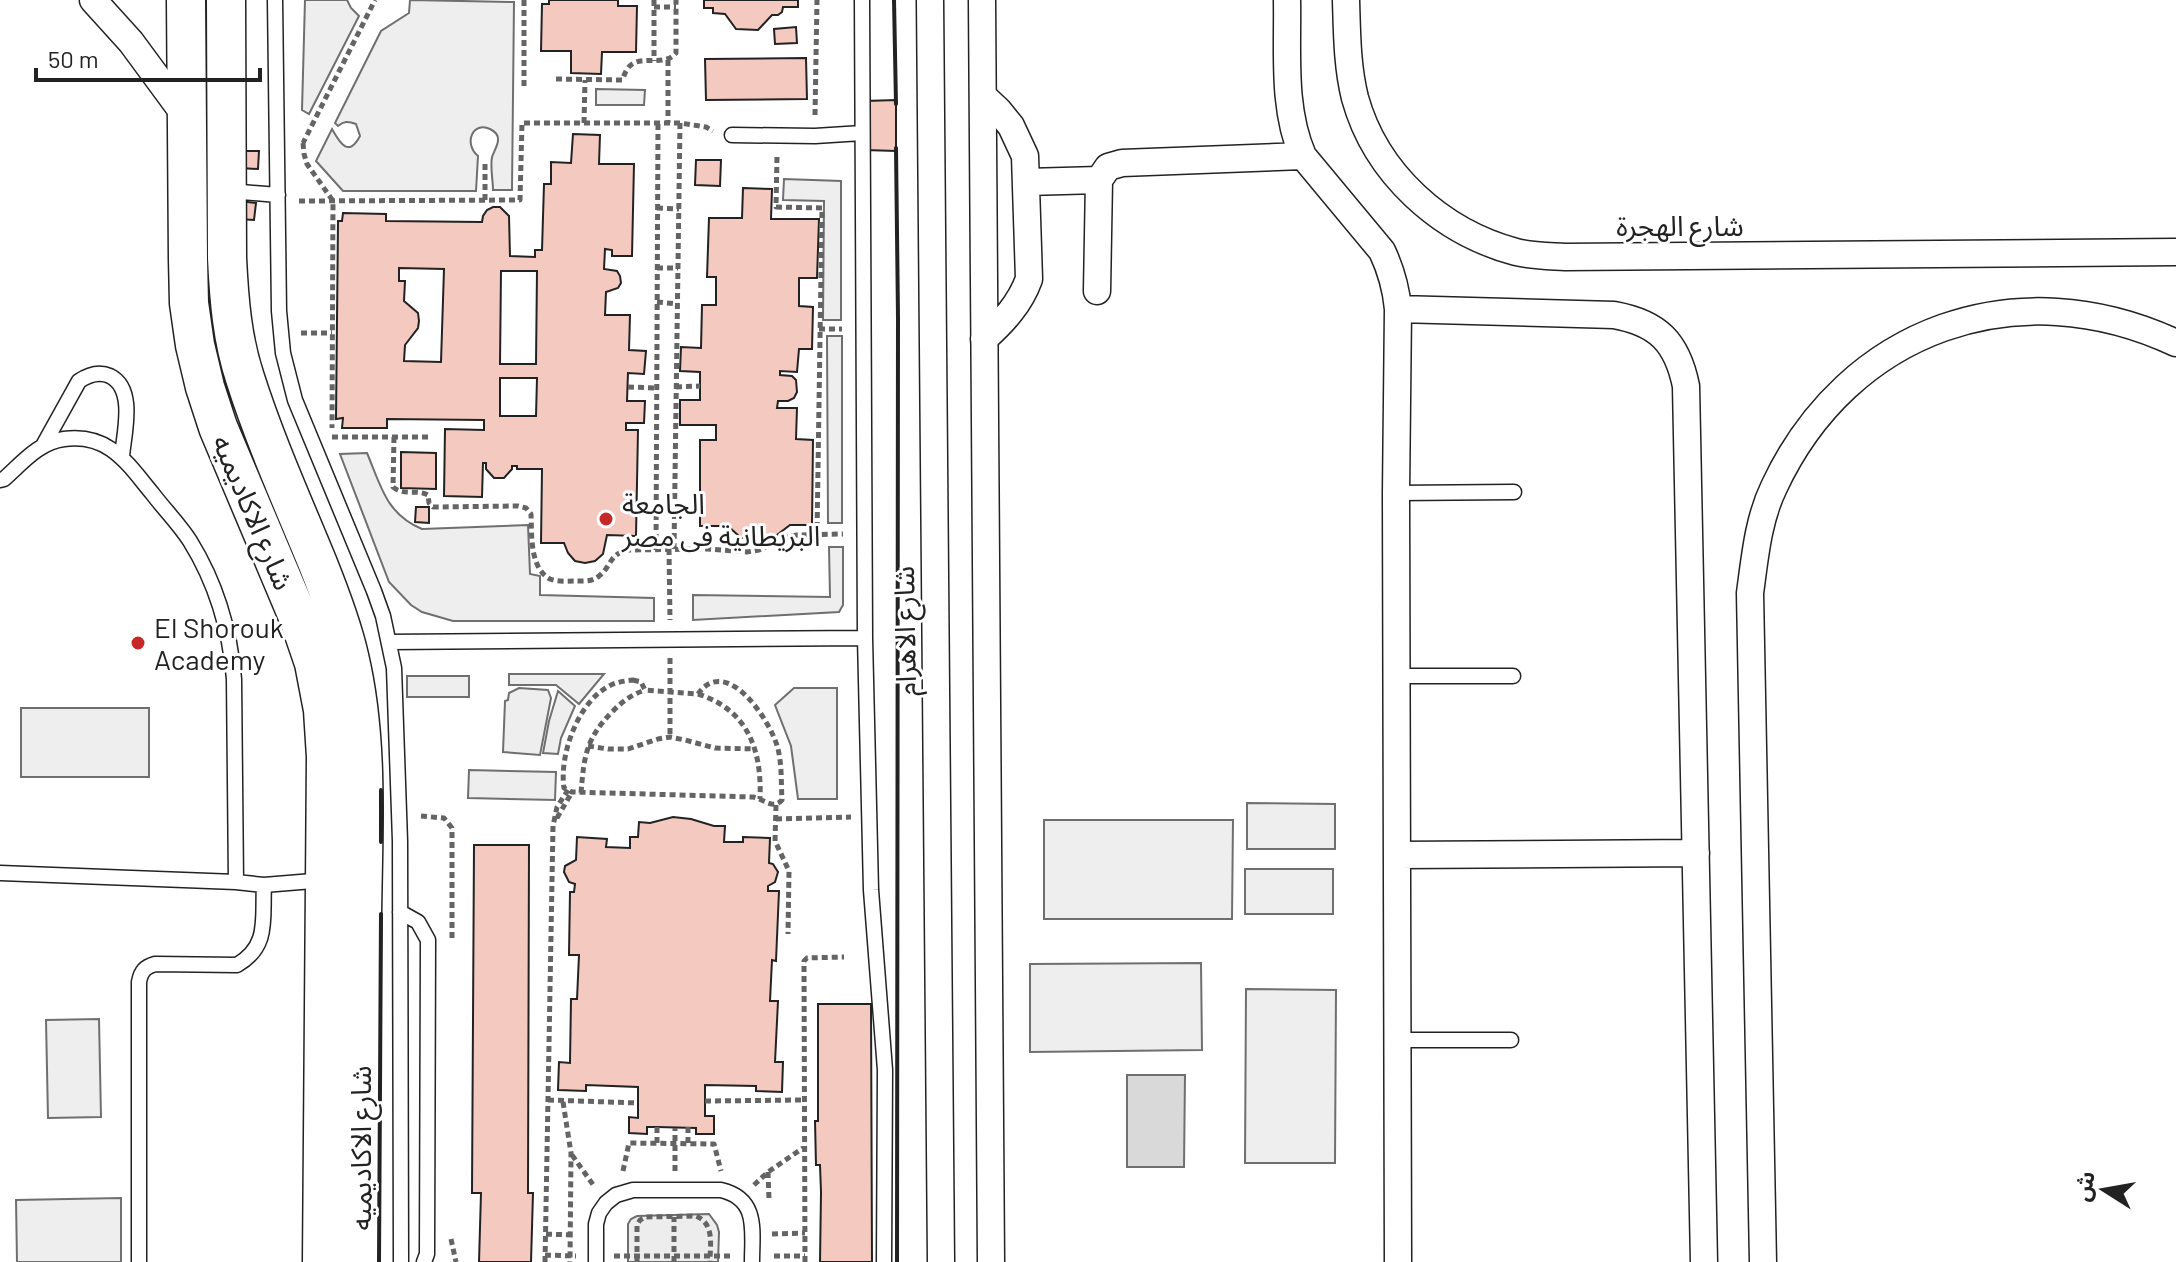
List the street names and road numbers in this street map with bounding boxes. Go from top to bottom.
street label: شارع الهجرة [1616,208,1744,247]
street label: شارع الاكاديميه [202,430,302,596]
street label: شارع الاهرام [886,566,927,696]
street label: شارع الاكاديميه [343,1066,382,1230]

